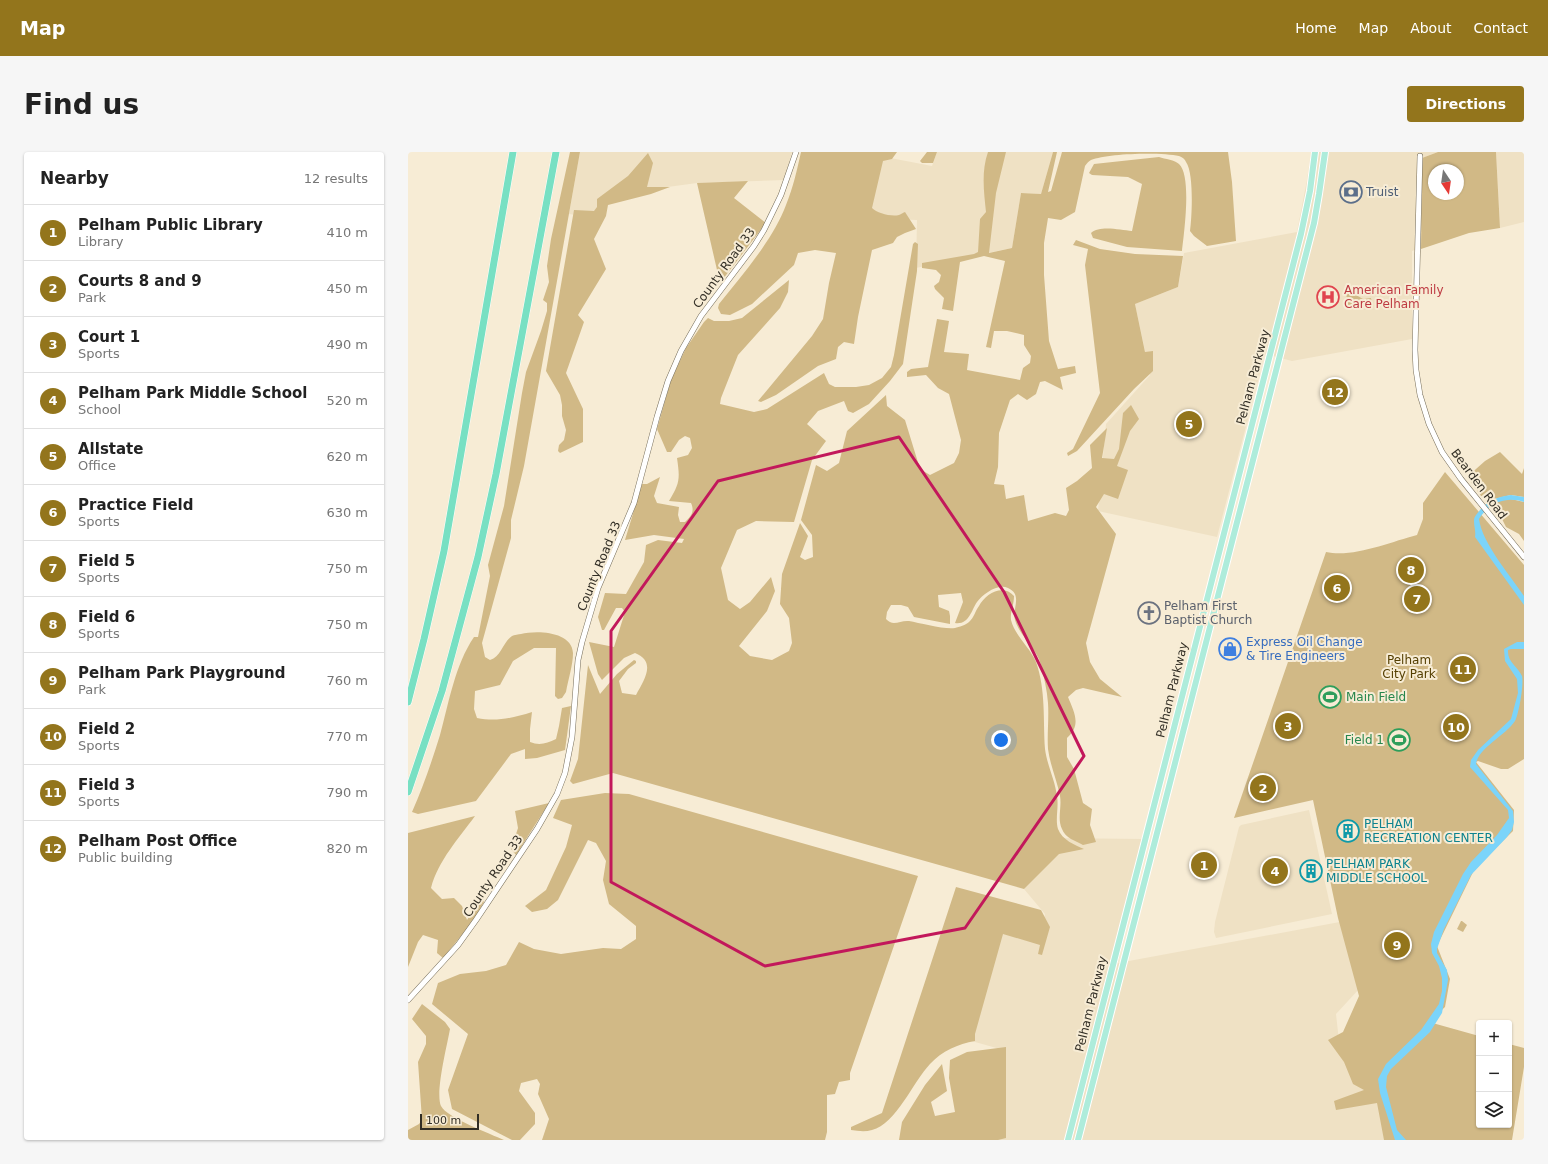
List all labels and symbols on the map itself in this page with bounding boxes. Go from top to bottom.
north arrow [1428,164,1464,200]
bank icon: Truist [1338,179,1364,205]
place label: Truist [1365,185,1399,199]
street label: County Road 33 [690,225,758,311]
place label: American Family Care Pelham [1344,283,1444,311]
hospital icon: American Family Care Pelham [1315,284,1341,310]
street label: Pelham Parkway [1234,328,1272,426]
pin: 12 [1322,377,1348,407]
pin: 5 [1176,409,1202,439]
street label: Bearden Road [1448,446,1510,522]
street label: County Road 33 [575,519,623,613]
pin: 8 [1398,555,1424,585]
pin: 6 [1324,573,1350,603]
pin: 7 [1404,584,1430,614]
place label: Pelham First Baptist Church [1164,599,1252,627]
church icon: Pelham First Baptist Church [1136,600,1162,626]
place label: Express Oil Change & Tire Engineers [1246,635,1363,663]
shop icon: Express Oil Change & Tire Engineers [1217,636,1243,662]
street label: Pelham Parkway [1153,641,1191,739]
park label: Pelham City Park [1382,653,1436,681]
pin: 11 [1450,654,1476,684]
sports icon: Main Field [1317,684,1343,710]
place label: Main Field [1346,690,1406,704]
pin: 3 [1275,711,1301,741]
pin: 10 [1443,712,1469,742]
sports icon: Field 1 [1386,727,1412,753]
your location [991,730,1011,750]
place label: Field 1 [1345,733,1384,747]
pin: 2 [1250,773,1276,803]
place label: PELHAM RECREATION CENTER [1364,817,1493,845]
building icon: PELHAM RECREATION CENTER [1335,818,1361,844]
street label: County Road 33 [460,832,526,920]
pin: 1 [1191,850,1217,880]
pin: 4 [1262,856,1288,886]
place label: PELHAM PARK MIDDLE SCHOOL [1326,857,1427,885]
building icon: PELHAM PARK MIDDLE SCHOOL [1298,858,1324,884]
pin: 9 [1384,930,1410,960]
street label: Pelham Parkway [1072,955,1110,1053]
scale bar [420,1112,479,1131]

